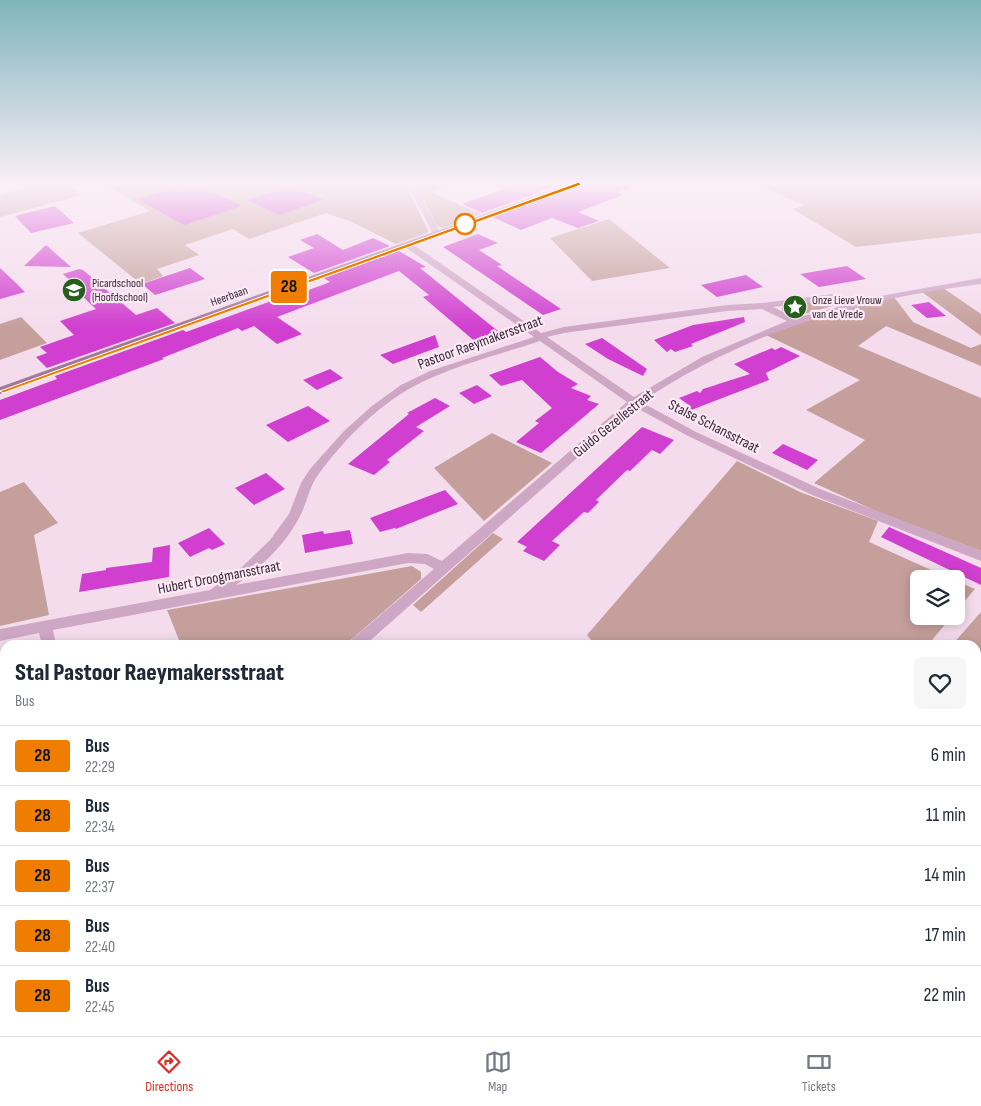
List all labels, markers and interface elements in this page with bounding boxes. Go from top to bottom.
unlabelled marker [454,213,476,235]
line badge: 28 [266,271,312,303]
place label: Picardschool (Hoofdschool) [92,276,148,305]
text: 28 [281,276,297,297]
school or university icon: Picardschool (Hoofdschool) [61,277,87,303]
street label: Heerbaan [208,283,250,310]
place label: Onze Lieve Vrouw van de Vrede [812,293,882,322]
place icon: Onze Lieve Vrouw van de Vrede [782,294,808,320]
street label: Pastoor Raeymakersstraat [415,311,546,374]
street label: Guido Gezellestraat [569,385,658,462]
street label: Stalse Schansstraat [665,395,763,458]
street label: Hubert Droogmansstraat [156,556,282,599]
map controls [910,570,965,625]
button: layers [910,570,965,625]
button: heart [914,657,966,709]
text: Stal Pastoor Raeymakersstraat [15,658,284,687]
text: Bus [15,692,35,711]
text: Bus [85,735,110,758]
text: 6 min [931,744,966,767]
text: 28 [34,745,51,766]
text: 22:29 [85,758,115,777]
text: Bus [85,795,110,818]
text: 11 min [926,804,966,827]
text: 28 [34,805,51,826]
text: 22:34 [85,818,115,837]
text: Bus [85,855,110,878]
text: 14 min [925,864,966,887]
text: 28 [34,865,51,886]
text: 22:37 [85,878,114,897]
text: Bus [85,915,110,938]
text: 17 min [925,924,966,947]
text: 28 [34,925,51,946]
text: 22:40 [85,938,115,957]
text: Bus [85,975,110,998]
text: 22 min [923,984,966,1007]
text: 28 [34,985,51,1006]
text: 22:45 [85,998,114,1017]
tab: Directions [145,1048,193,1095]
tab: Map [484,1048,512,1095]
tab: Tickets [802,1048,836,1095]

